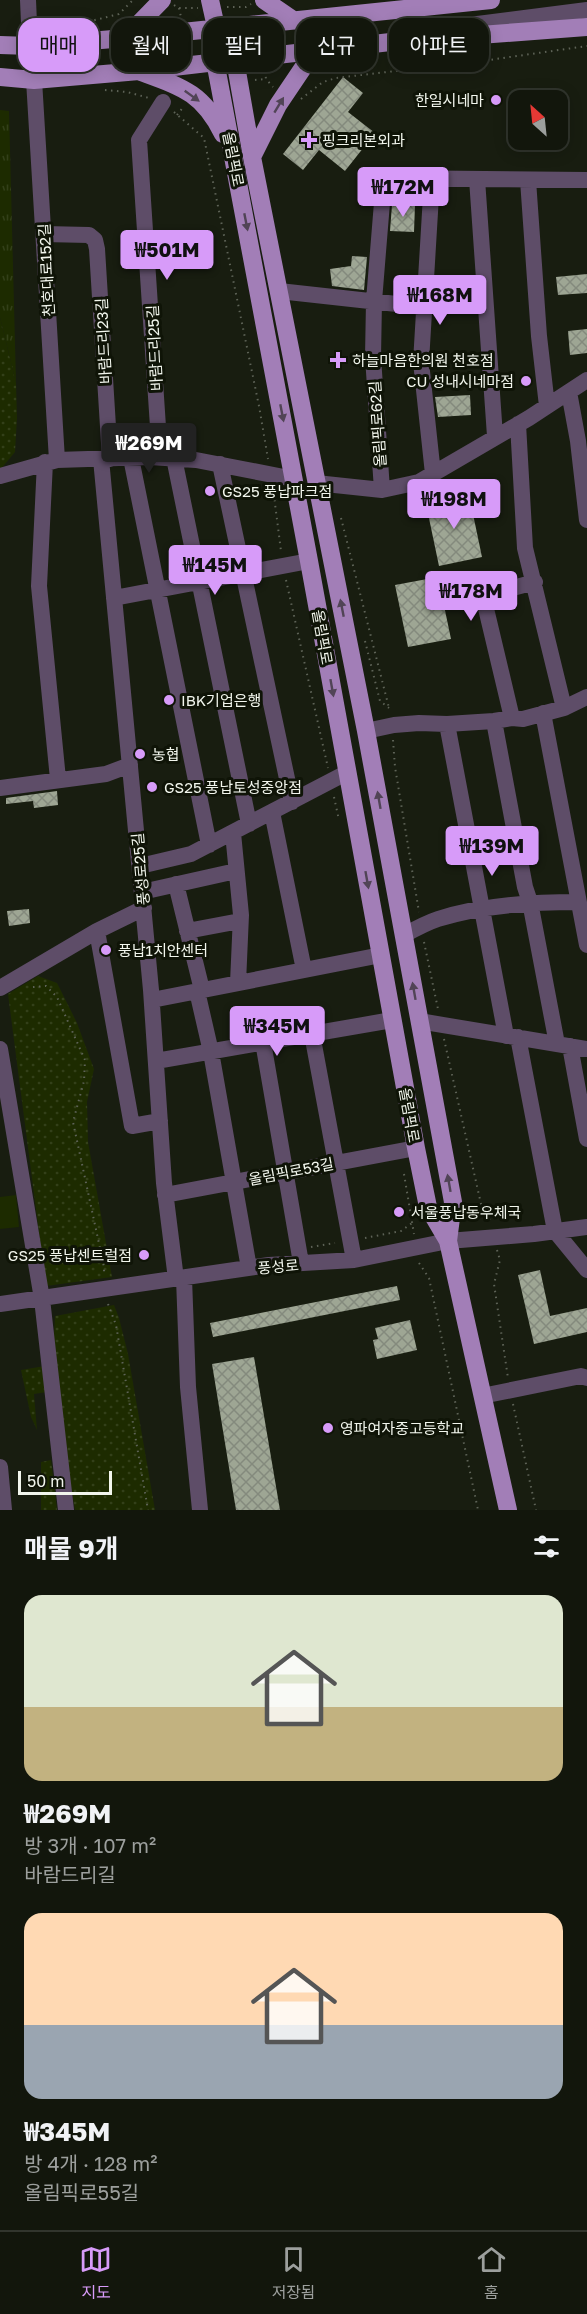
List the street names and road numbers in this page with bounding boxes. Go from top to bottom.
street label: 올림픽로 [220,130,248,188]
street label: 천호대로152길 [35,223,57,317]
street label: 바람드리23길 [92,297,114,385]
street label: 바람드리25길 [143,304,165,392]
street label: 올림픽로62길 [365,380,389,468]
street label: 올림픽로 [309,608,337,666]
street label: 풍성로25길 [128,832,152,906]
street label: 올림픽로 [396,1086,424,1144]
street label: 올림픽로53길 [247,1154,335,1188]
street label: 풍성로 [257,1255,299,1277]

